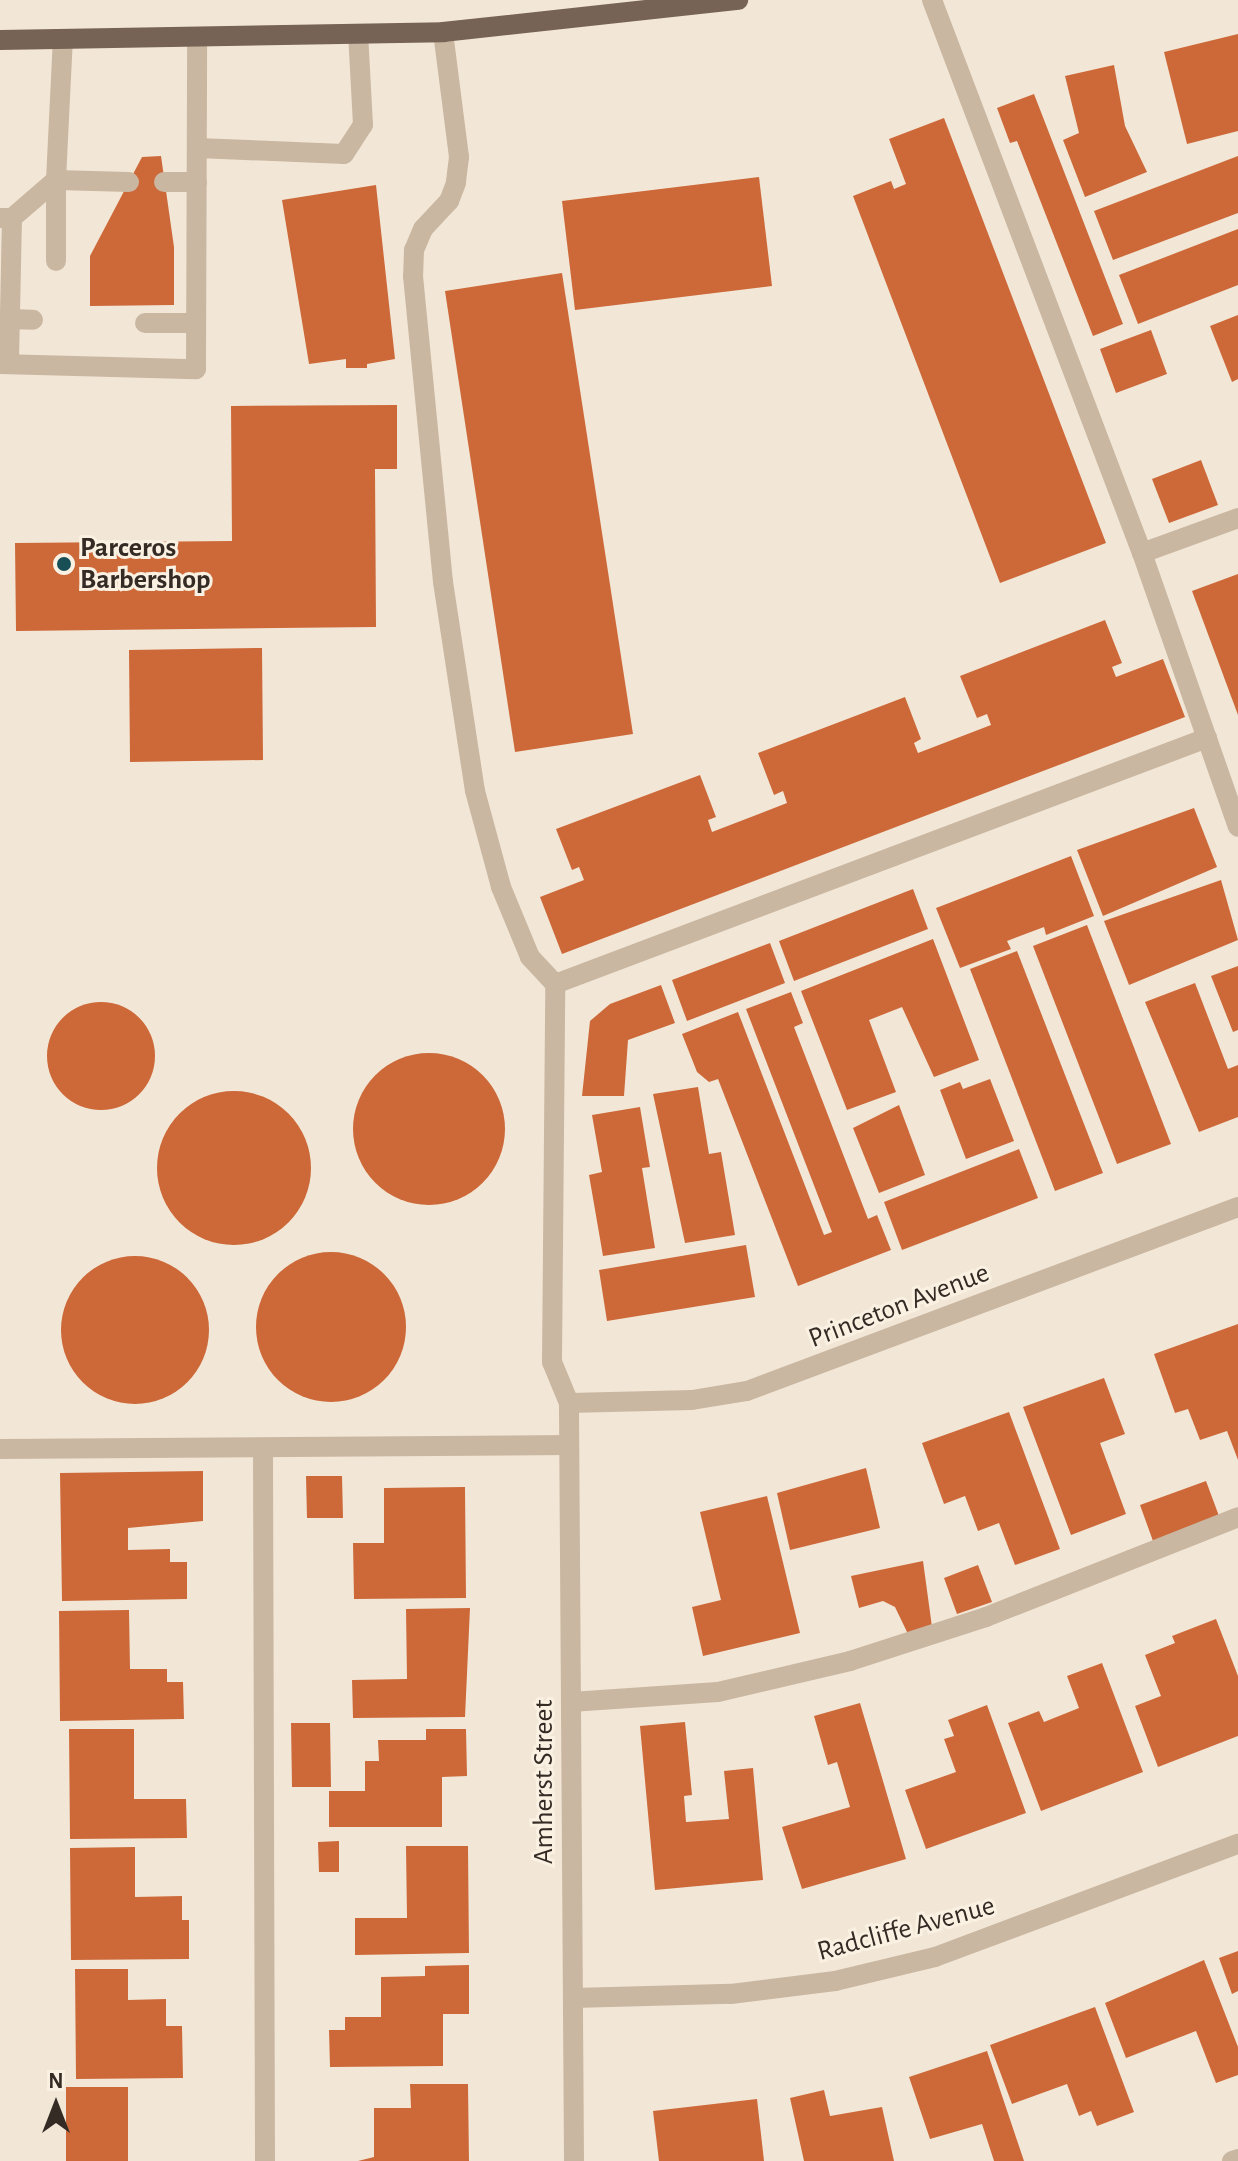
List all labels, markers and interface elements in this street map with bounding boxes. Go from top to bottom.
place label: Parceros Barbershop [80,531,211,597]
marker: Parceros Barbershop [55,555,73,573]
street label: Princeton Avenue [804,1256,994,1356]
street label: Amherst Street [527,1700,561,1864]
street label: Radcliffe Avenue [814,1889,998,1969]
north arrow [16,2065,96,2145]
text: N [48,2070,64,2092]

